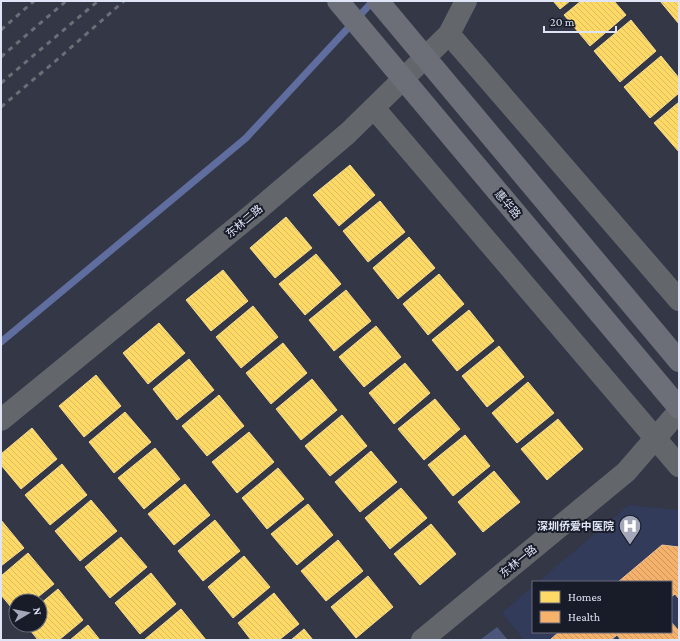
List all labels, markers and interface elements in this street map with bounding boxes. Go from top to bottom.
scale bar [544,8,616,34]
text: 20 m [550,15,575,29]
street label: 惠华路 [493,188,523,220]
street label: 东林二路 [223,202,265,240]
hospital icon: 深圳侨爱中医院 [617,513,643,546]
place label: 深圳侨爱中医院 [537,520,614,532]
street label: 东林一路 [497,542,539,580]
legend [532,581,672,633]
text: Homes [568,590,602,604]
north arrow [8,593,48,633]
text: N [31,607,44,616]
text: Health [568,610,601,624]

